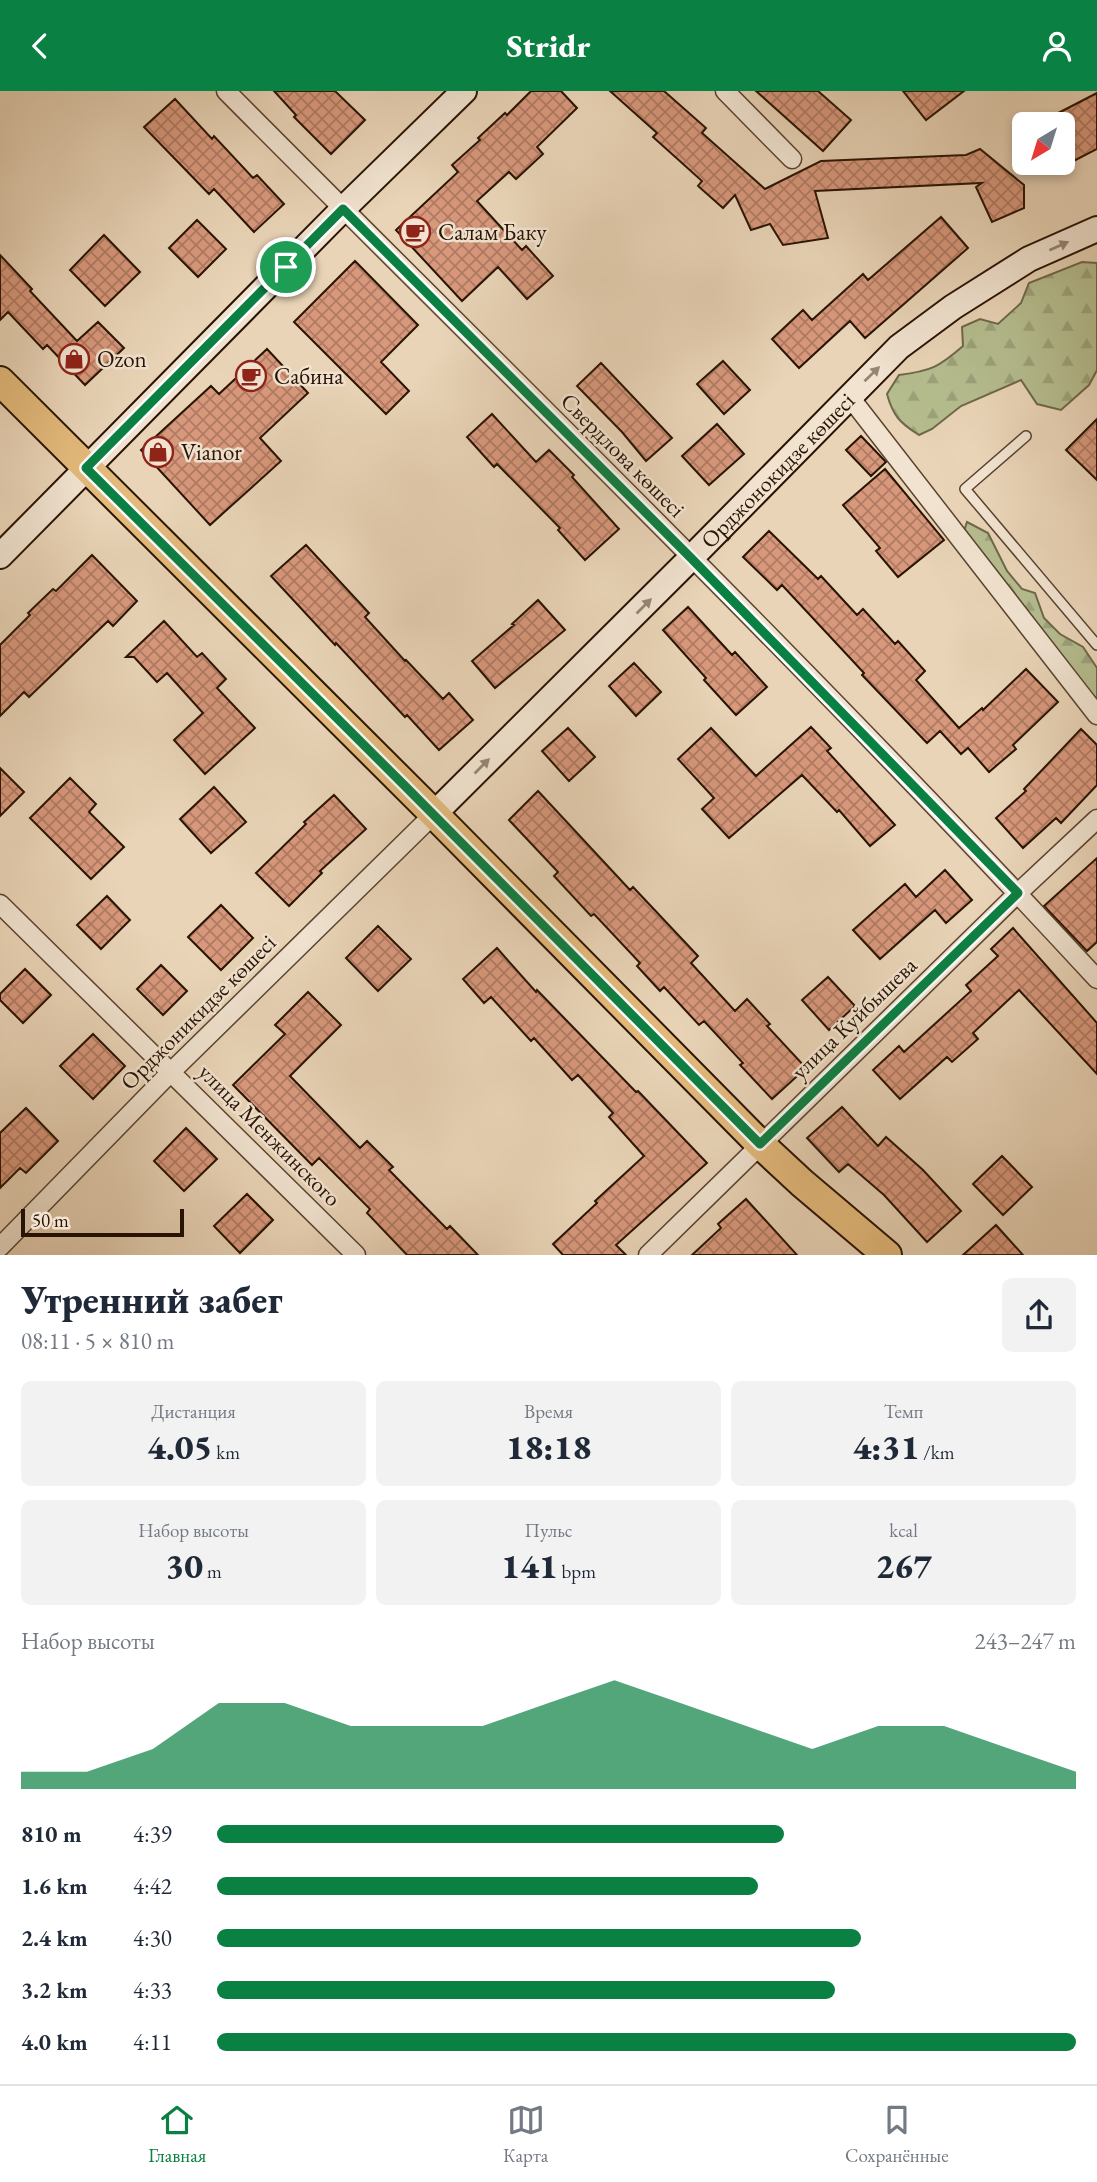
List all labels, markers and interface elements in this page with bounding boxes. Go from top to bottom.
text: Stridr [507,25,590,67]
icon: back [21,27,59,65]
icon: person [1038,27,1076,65]
north arrow [1012,112,1074,175]
map controls [1012,112,1075,175]
cafe icon: Салам Баку [398,215,432,249]
place label: Салам Баку [438,217,547,247]
pin [256,237,316,297]
one-way arrow [1048,240,1069,251]
icon: arrive [267,248,305,286]
shop icon: Ozon [57,342,91,376]
place label: Ozon [97,344,147,374]
cafe icon: Сабина [234,359,268,393]
place label: Сабина [274,361,344,391]
one-way arrow [863,366,880,382]
street label: Свердлова көшесі [554,386,692,524]
street label: Орджонокидзе көшесі [694,386,861,555]
shop icon: Vianor [141,435,175,469]
place label: Vianor [181,437,242,467]
one-way arrow [635,597,652,614]
one-way arrow [474,758,491,775]
street label: Орджоникидзе көшесі [114,928,282,1096]
street label: улица Куйбышева [785,950,924,1086]
street label: улица Менжинского [192,1057,348,1213]
scale bar [21,1205,184,1237]
text: 50 m [32,1208,69,1233]
text: Утренний забег [21,1275,283,1324]
button: share [1002,1278,1076,1352]
text: 08:11 · 5 × 810 m [21,1326,174,1356]
text: Дистанция [151,1399,236,1424]
text: Время [524,1399,573,1424]
text: Темп [884,1399,923,1424]
text: 4.05 [147,1424,213,1469]
text: 18:18 [506,1424,591,1469]
text: 4:31 [853,1424,919,1469]
text: km [213,1440,240,1465]
text: /km [919,1440,954,1465]
text: Набор высоты [138,1518,249,1543]
text: Пульс [524,1518,573,1543]
text: kcal [889,1518,918,1543]
text: 30 [165,1543,203,1588]
text: 141 [501,1543,558,1588]
text: 267 [875,1543,932,1588]
text: m [203,1559,222,1584]
text: bpm [558,1559,596,1584]
text: Набор высоты [21,1626,155,1656]
text: 243–247 m [975,1626,1076,1656]
text: 810 m [21,1819,82,1849]
text: 4:39 [133,1819,172,1849]
text: 1.6 km [21,1871,88,1901]
text: 4:42 [133,1871,172,1901]
text: 2.4 km [21,1923,88,1953]
text: 4:30 [133,1923,172,1953]
text: 3.2 km [21,1975,88,2005]
text: 4:33 [133,1975,172,2005]
text: 4.0 km [21,2027,88,2057]
text: 4:11 [133,2027,172,2057]
tab: Главная [148,2101,206,2168]
tab: Карта [503,2101,548,2168]
tab: Сохранённые [845,2101,949,2168]

